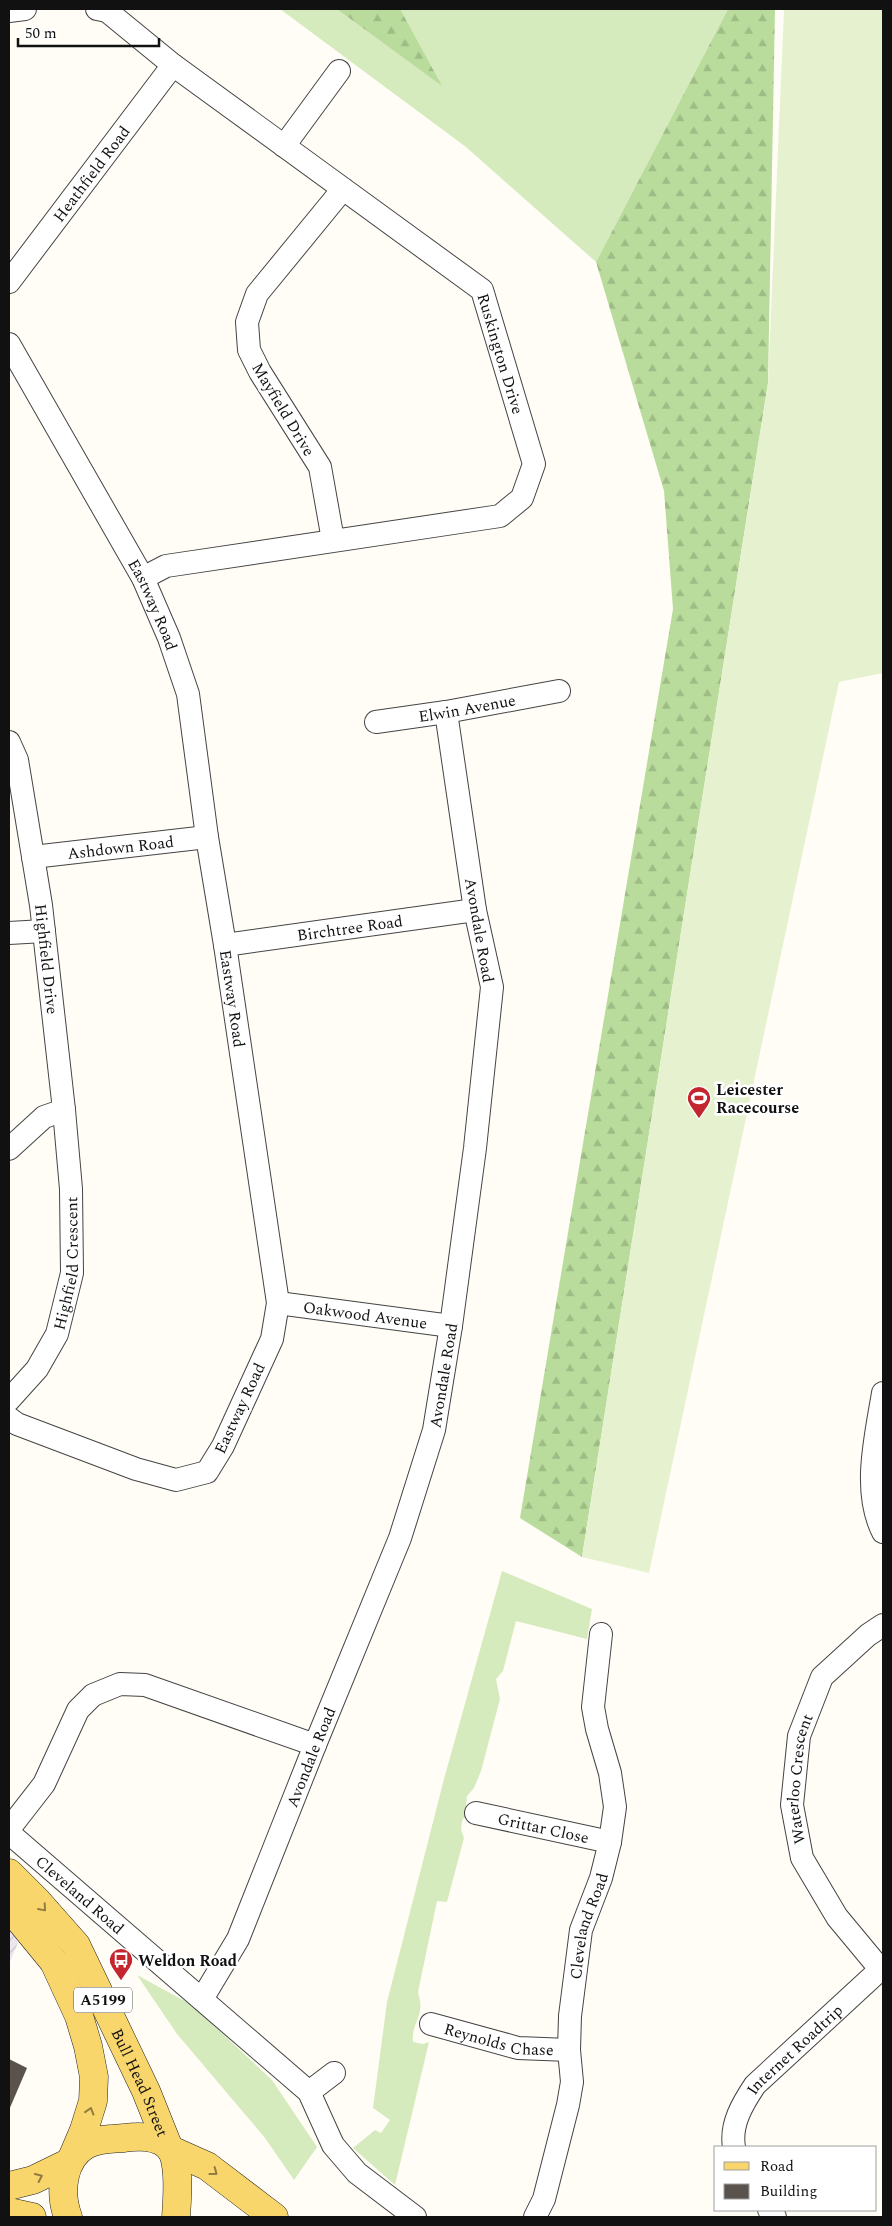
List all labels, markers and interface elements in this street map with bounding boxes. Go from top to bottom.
scale bar [18,15,159,47]
text: 50 m [25,22,57,45]
street label: Heathfield Road [47,121,136,227]
street label: Ruskington Drive [471,291,529,417]
street label: Mayfield Drive [246,358,321,461]
street label: Eastway Road [121,554,183,654]
street label: Elwin Avenue [417,688,518,729]
street label: Ashdown Road [66,830,175,866]
street label: Avondale Road [458,876,500,985]
street label: Highfield Drive [28,903,64,1016]
street label: Birchtree Road [295,909,404,948]
street label: Eastway Road [213,948,251,1049]
place label: Leicester Racecourse [716,1078,799,1120]
sports icon: Leicester Racecourse [686,1085,712,1119]
street label: Highfield Crescent [47,1196,85,1333]
street label: Oakwood Avenue [302,1295,429,1336]
street label: Avondale Road [423,1321,464,1430]
street label: Eastway Road [208,1359,272,1458]
street label: Avondale Road [280,1703,342,1811]
street label: Waterloo Crescent [781,1710,820,1846]
street label: Grittar Close [495,1807,591,1850]
street label: Cleveland Road [30,1850,129,1940]
street label: Cleveland Road [564,1870,615,1981]
one-way arrow [37,1902,46,1911]
bus stop icon: Weldon Road [108,1947,134,1981]
place label: Weldon Road [138,1949,237,1973]
road number: A5199 [74,1988,132,2012]
street label: Internet Roadtrip [741,1999,848,2100]
street label: Reynolds Chase [441,2017,554,2062]
street label: Bull Head Street [105,2024,174,2141]
one-way arrow [84,2107,94,2115]
legend [714,2146,877,2211]
text: Road [760,2155,794,2178]
one-way arrow [208,2166,218,2175]
one-way arrow [34,2172,43,2183]
text: Building [760,2180,817,2203]

